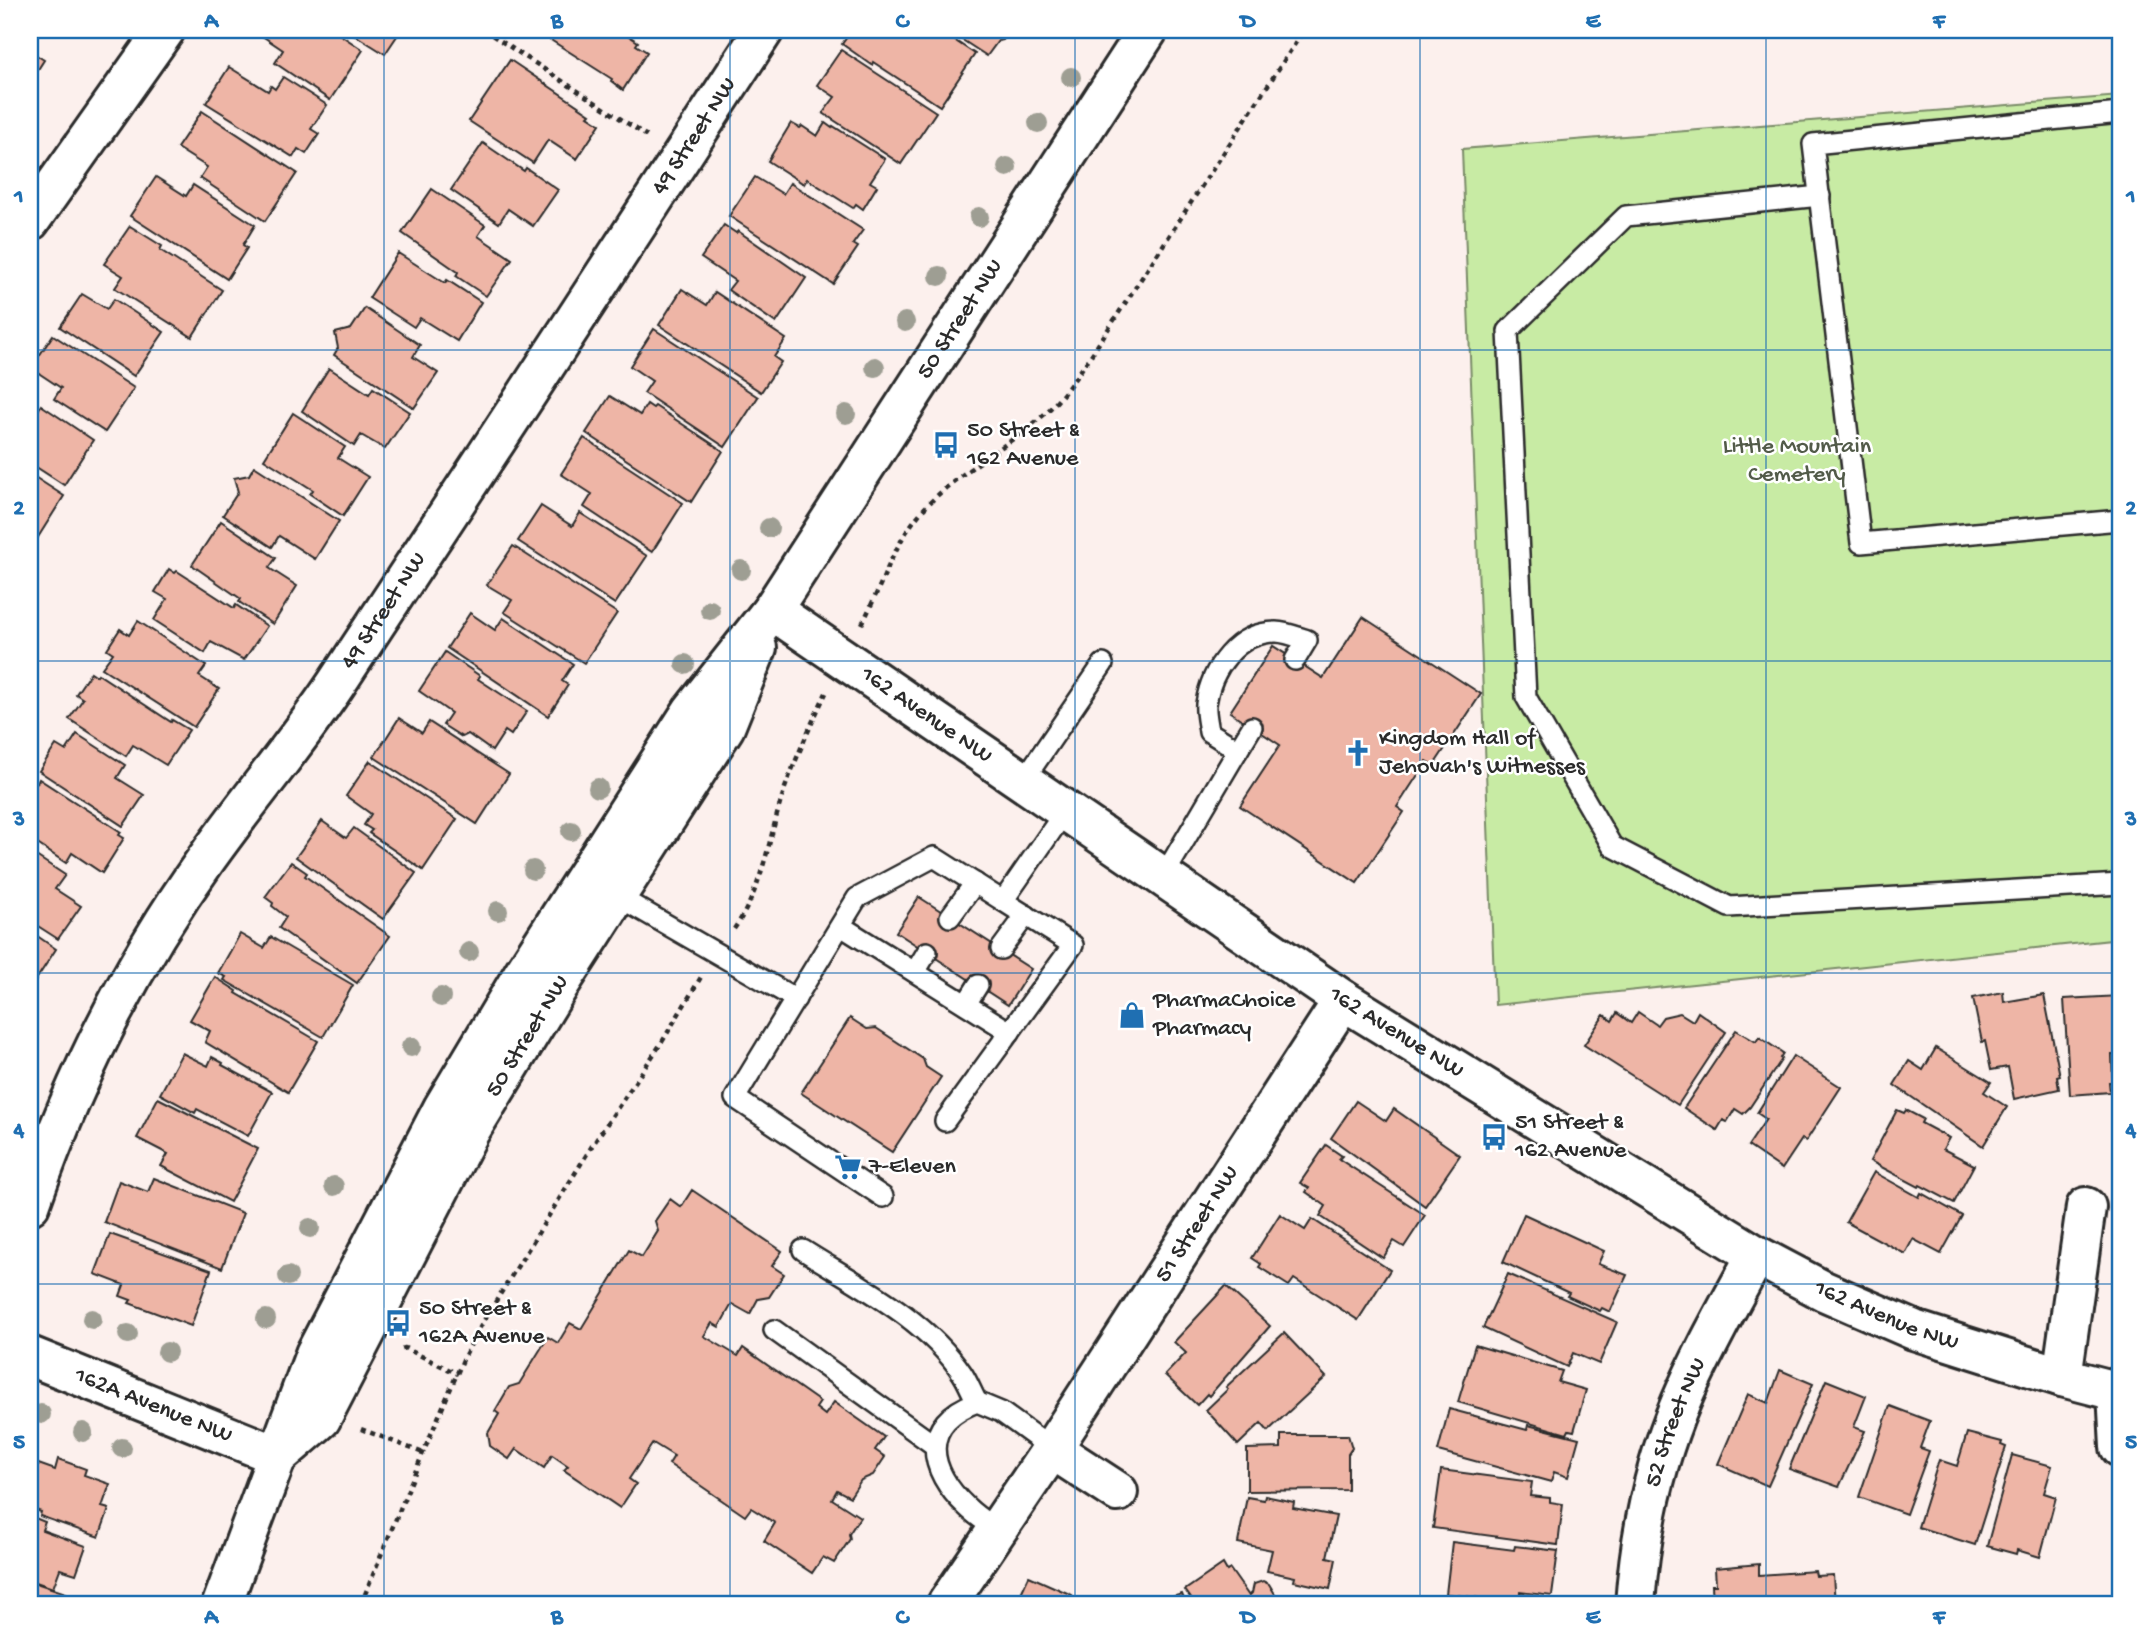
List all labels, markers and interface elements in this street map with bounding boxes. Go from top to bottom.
text: A [203,9,219,36]
text: B [550,9,564,36]
text: C [896,9,911,36]
text: D [1239,9,1257,36]
text: E [1586,9,1602,36]
text: F [1932,9,1947,36]
street label: 49 Street NW [646,72,744,201]
text: 1 [13,184,24,211]
text: 1 [2125,184,2136,211]
street label: 50 Street NW [911,254,1010,385]
place label: 50 Street & 162 Avenue [966,417,1080,474]
bus stop icon: 50 Street & 162 Avenue [931,430,961,460]
park label: Little Mountain Cemetery [1723,433,1872,490]
text: 2 [13,496,25,523]
text: 2 [2125,496,2137,523]
street label: 49 Street NW [335,547,433,675]
street label: 162 Avenue NW [854,660,998,771]
place label: Kingdom Hall of Jehovah's Witnesses [1379,725,1586,782]
church icon: Kingdom Hall of Jehovah's Witnesses [1343,738,1373,768]
text: 3 [12,807,25,834]
text: 3 [2124,807,2137,834]
street label: 50 Street NW [480,970,576,1103]
street label: 162 Avenue NW [1322,979,1469,1085]
place label: PharmaChoice Pharmacy [1152,987,1296,1044]
shop icon: PharmaChoice Pharmacy [1117,1000,1147,1030]
place label: 51 Street & 162 Avenue [1514,1109,1627,1166]
text: 4 [13,1118,25,1145]
text: 4 [2125,1118,2137,1145]
bus stop icon: 51 Street & 162 Avenue [1479,1122,1509,1152]
supermarket icon: 7-Eleven [833,1152,863,1182]
place label: 7-Eleven [868,1153,957,1182]
street label: 51 Street NW [1149,1160,1246,1288]
street label: 162 Avenue NW [1808,1273,1962,1358]
place label: 50 Street & 162A Avenue [418,1295,545,1352]
bus stop icon: 50 Street & 162A Avenue [383,1308,413,1338]
street label: 52 Street NW [1639,1353,1714,1490]
street label: 162A Avenue NW [69,1361,236,1450]
text: 5 [13,1430,25,1457]
text: 5 [2125,1430,2137,1457]
text: A [203,1605,219,1632]
text: B [550,1605,564,1632]
text: C [896,1605,911,1632]
text: D [1239,1605,1257,1632]
text: E [1586,1605,1602,1632]
text: F [1932,1605,1947,1632]

